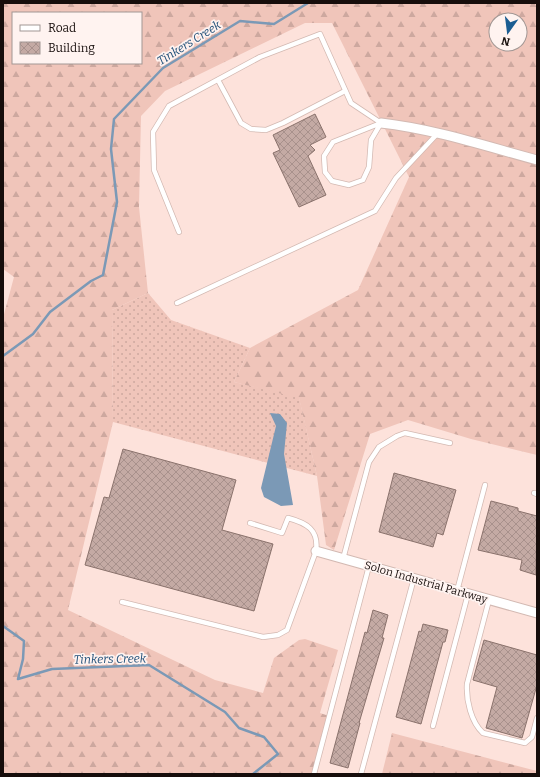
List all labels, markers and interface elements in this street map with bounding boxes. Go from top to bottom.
legend [12,12,142,64]
north arrow [488,12,528,52]
water label: Tinkers Creek [155,18,224,68]
text: Road [48,21,76,35]
text: N [500,34,511,49]
text: Building [48,41,95,55]
street label: Solon Industrial Parkway [363,559,489,606]
water label: Tinkers Creek [74,651,147,667]

